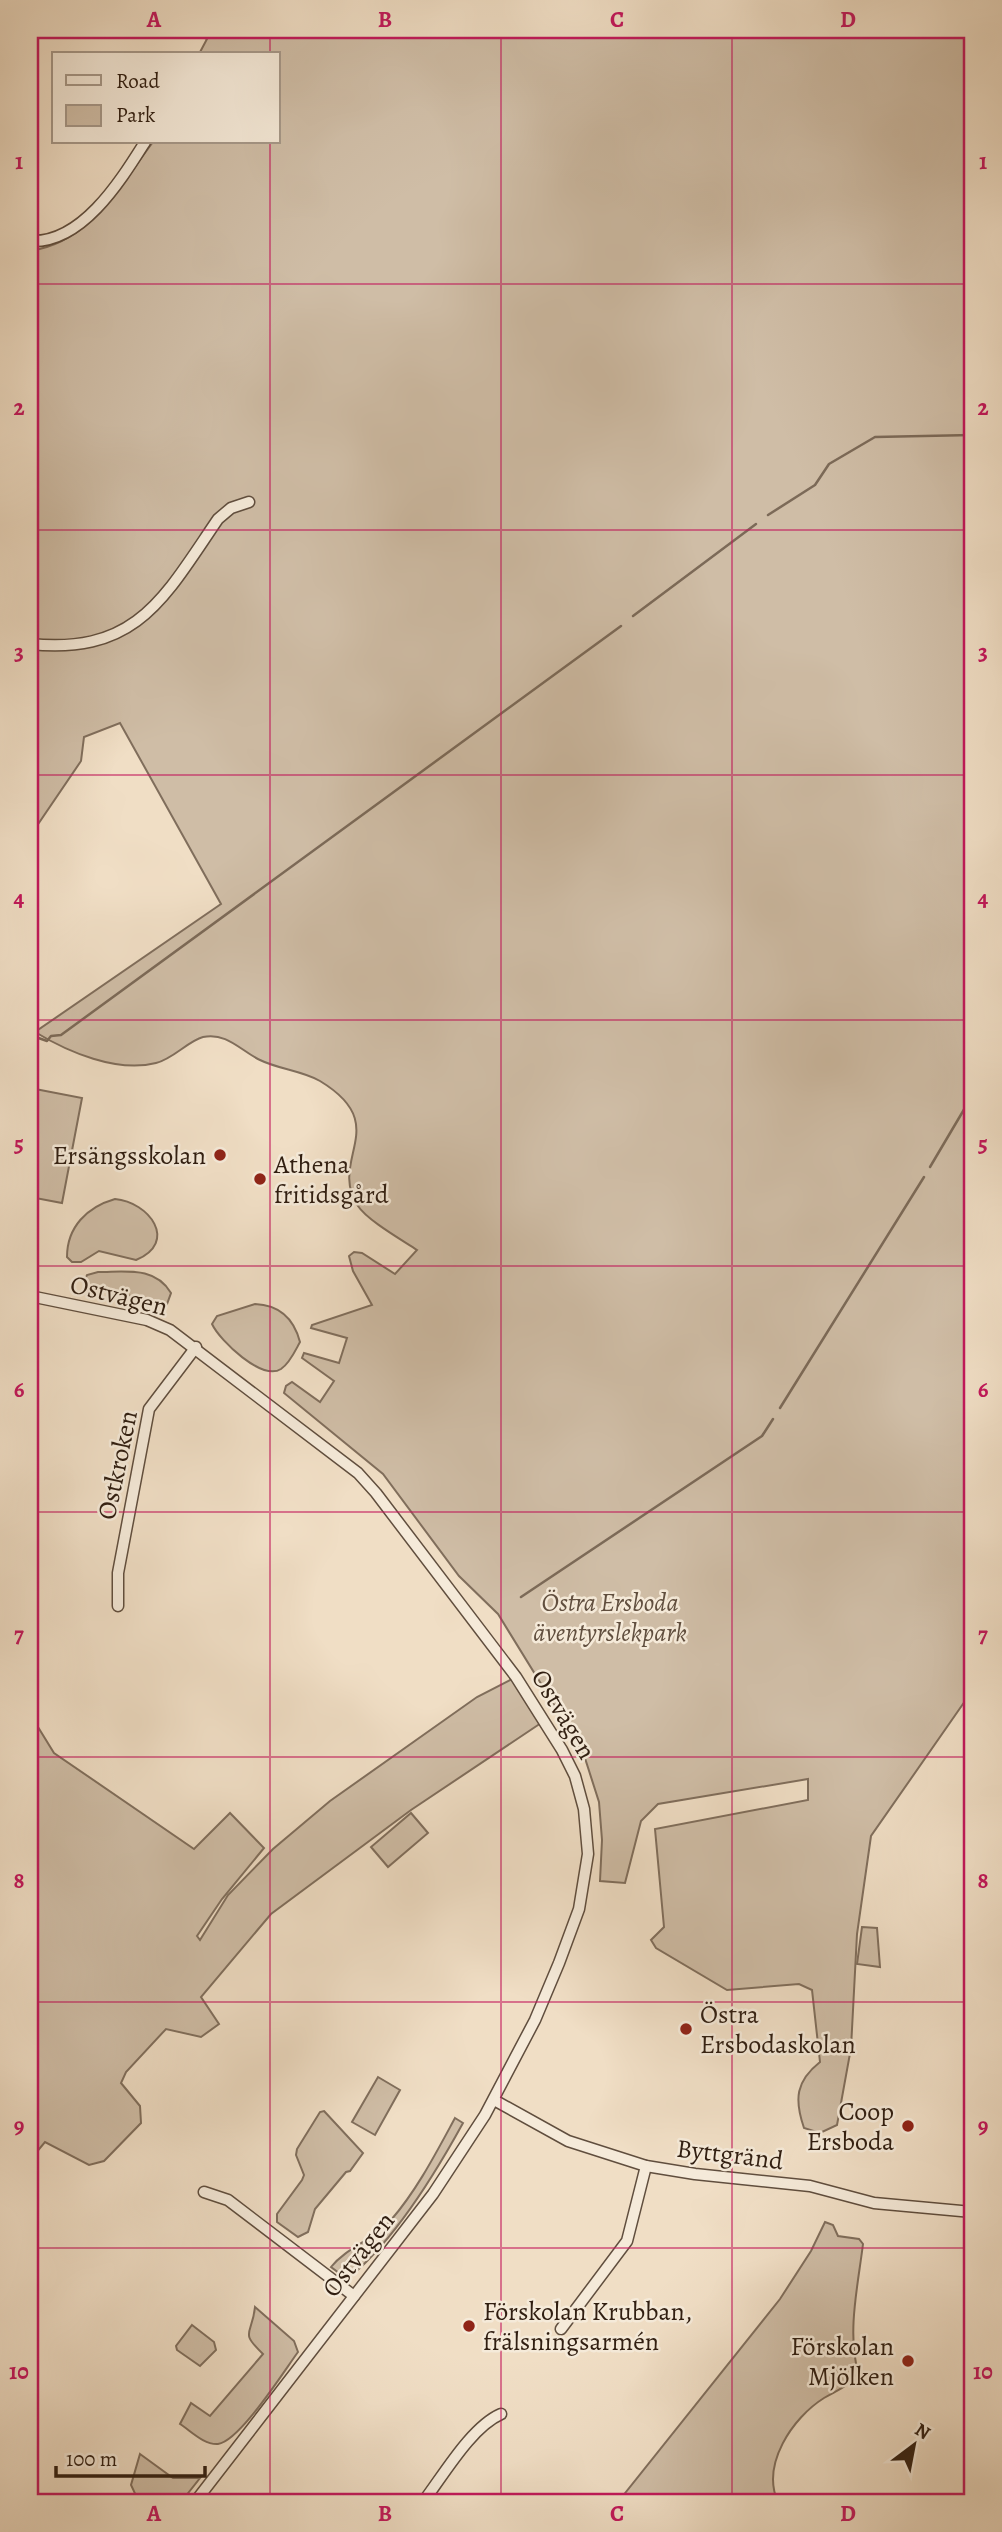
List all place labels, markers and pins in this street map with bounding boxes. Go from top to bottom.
place label: Ersängsskolan [53,1138,206,1173]
marker: Ersängsskolan [212,1147,228,1163]
place label: Athena fritidsgård [273,1147,389,1212]
marker: Athena fritidsgård [252,1171,268,1187]
place label: Östra Ersbodaskolan [700,1997,856,2062]
marker: Östra Ersbodaskolan [678,2021,694,2037]
place label: Coop Ersboda [807,2094,894,2159]
marker: Coop Ersboda [900,2118,916,2134]
place label: Förskolan Krubban, frälsningsarmén [483,2294,692,2359]
marker: Förskolan Krubban, frälsningsarmén [461,2318,477,2334]
place label: Förskolan Mjölken [790,2329,894,2394]
marker: Förskolan Mjölken [900,2353,916,2369]

